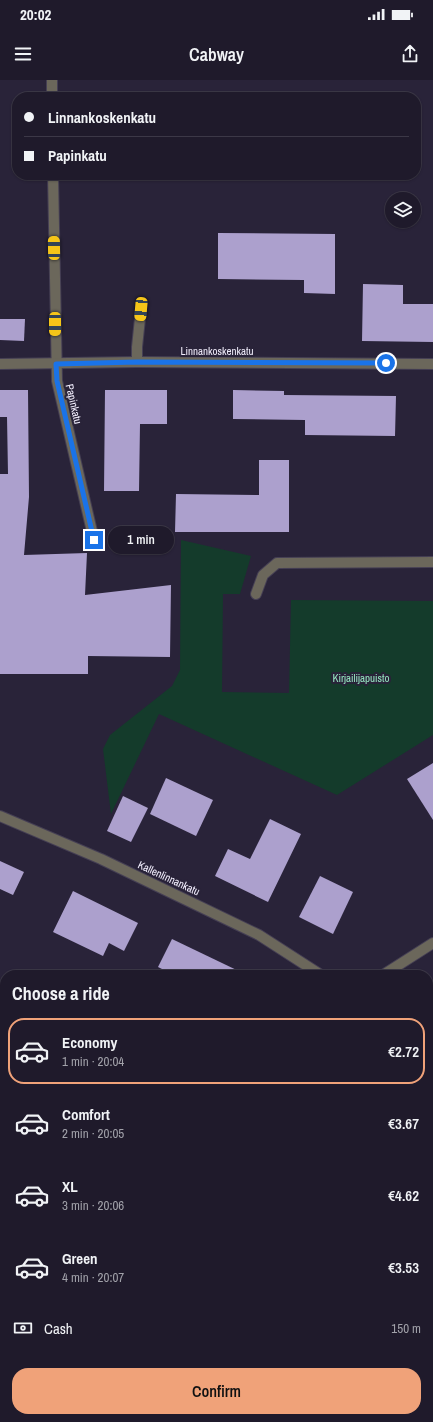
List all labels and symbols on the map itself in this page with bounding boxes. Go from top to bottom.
car [48,236,60,260]
car [134,297,148,321]
car [49,312,61,336]
street label: Linnankoskenkatu [180,344,254,358]
route start [377,354,395,372]
street label: Papinkatu [63,383,85,425]
callout: 1 min [108,526,174,554]
route end [85,531,103,549]
park label: Kirjailijapuisto [332,671,390,685]
street label: Kallenlinnankatu [136,858,202,898]

